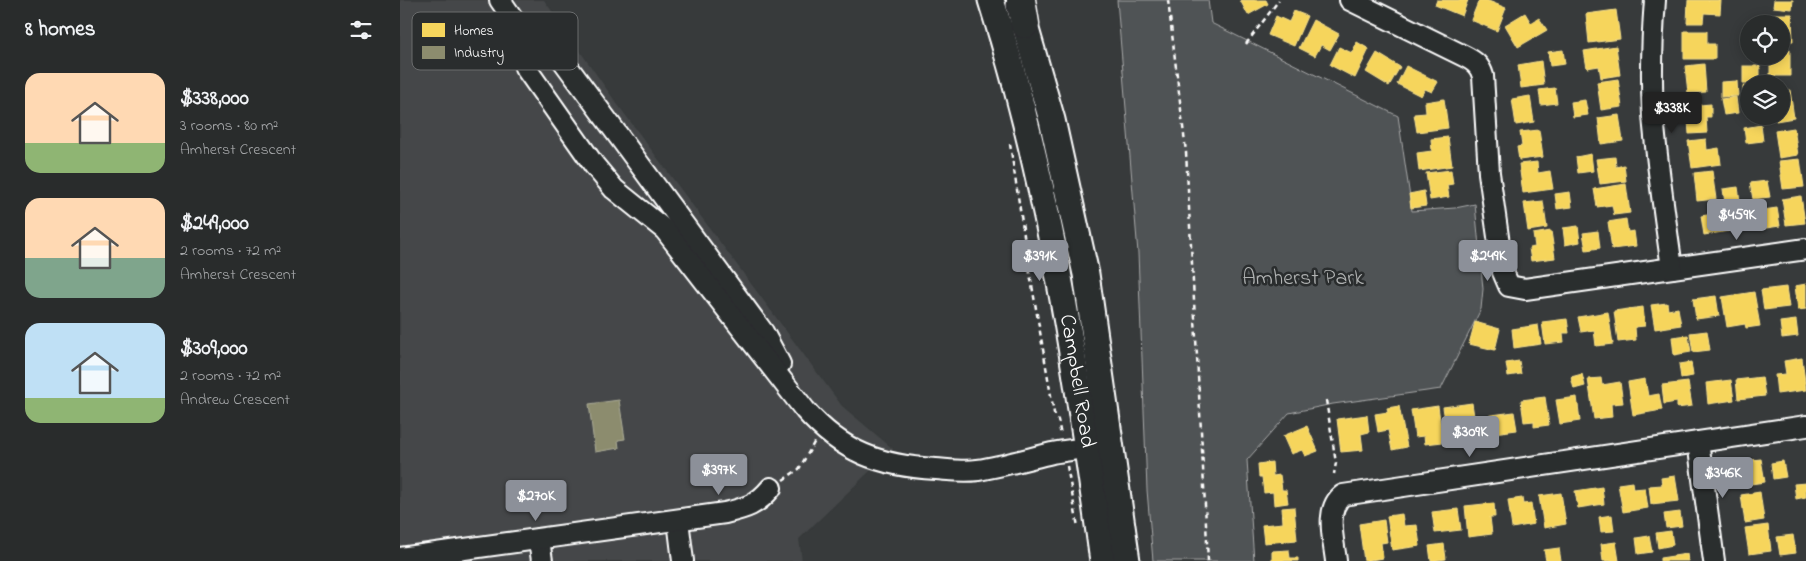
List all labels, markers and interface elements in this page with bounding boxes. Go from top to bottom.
legend [412,12,578,70]
text: 8 homes [25,15,95,45]
map controls [1740,15,1790,125]
button: locate [1740,15,1790,65]
icon: filters [347,16,375,44]
text: Homes [454,21,494,42]
text: Industry [454,43,504,65]
button: layers [1740,75,1790,125]
text: $338,000 [180,84,249,114]
pin: $338K [1637,92,1707,134]
icon: home [65,93,125,153]
text: $338K [1654,96,1690,120]
text: 3 rooms · 80 m² [180,114,278,138]
text: Amherst Crescent [180,138,296,162]
pin: $459K [1702,198,1772,241]
text: $459K [1718,203,1756,227]
text: $249,000 [180,209,249,239]
icon: home [65,218,125,278]
text: 2 rooms · 72 m² [180,239,281,263]
pin: $391K [1005,240,1075,282]
pin: $249K [1453,240,1523,282]
text: $391K [1023,244,1057,268]
text: $249K [1470,244,1506,268]
text: Amherst Crescent [180,263,296,287]
park label: Amherst Park [1242,263,1364,295]
street label: Campbell Road [1050,312,1103,450]
text: $309,000 [180,334,248,364]
icon: home [65,343,125,403]
text: 2 rooms · 72 m² [180,364,281,388]
text: Andrew Crescent [180,388,290,412]
pin: $309K [1435,416,1505,458]
text: $309K [1452,420,1488,444]
pin: $397K [684,454,754,496]
pin: $346K [1688,456,1758,499]
text: $397K [701,458,737,482]
text: $346K [1704,461,1742,485]
pin: $270K [501,480,571,522]
text: $270K [517,484,555,508]

